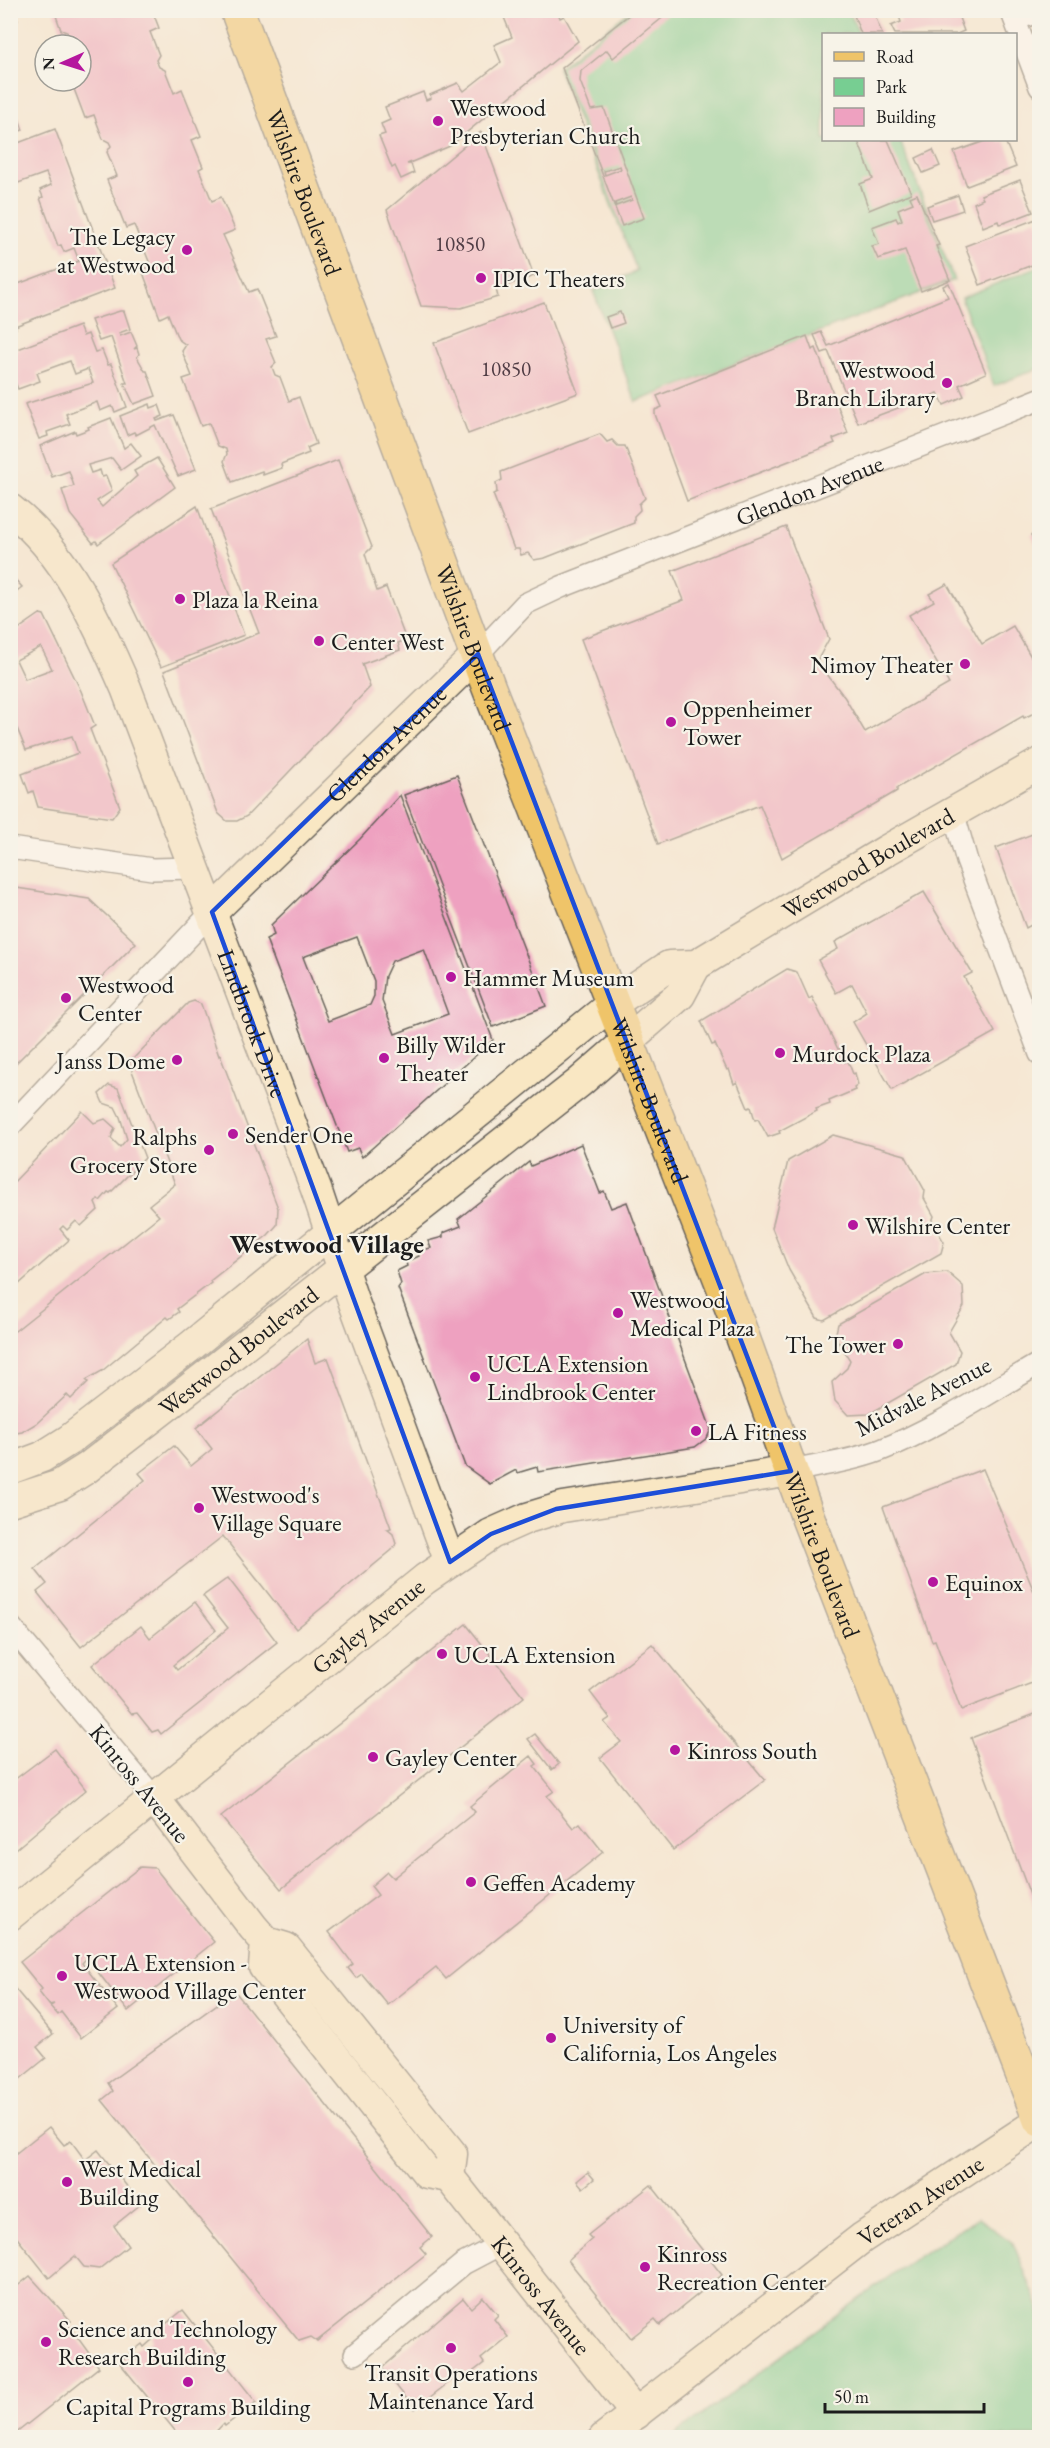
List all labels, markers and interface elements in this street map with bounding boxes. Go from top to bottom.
north arrow [33,33,93,93]
legend [822,33,1017,141]
text: Road [876,45,915,68]
text: N [38,57,59,71]
text: Park [876,75,907,98]
place label: Westwood Presbyterian Church [450,92,641,151]
street label: Wilshire Boulevard [260,104,350,280]
text: Building [876,105,936,128]
marker: Westwood Presbyterian Church [431,114,445,128]
place label: The Legacy at Westwood [57,221,176,280]
house number: 10850 [435,230,485,257]
marker: The Legacy at Westwood [180,243,194,257]
place label: IPIC Theaters [493,263,624,294]
marker: IPIC Theaters [474,271,488,285]
place label: Westwood Branch Library [795,354,936,413]
house number: 10850 [481,355,531,382]
marker: Westwood Branch Library [940,376,954,390]
street label: Glendon Avenue [731,447,887,533]
street label: Wilshire Boulevard [429,560,520,736]
place label: Plaza la Reina [192,584,319,615]
marker: Plaza la Reina [173,592,187,606]
place label: Center West [331,626,444,657]
marker: Center West [312,634,326,648]
place label: Nimoy Theater [811,649,953,680]
marker: Nimoy Theater [958,657,972,671]
street label: Glendon Avenue [319,678,452,809]
place label: Oppenheimer Tower [683,693,812,752]
marker: Oppenheimer Tower [664,715,678,729]
street label: Westwood Boulevard [776,799,960,925]
street label: Lindbrook Drive [211,945,295,1102]
place label: Hammer Museum [463,962,635,993]
place label: Westwood Center [78,969,175,1028]
marker: Hammer Museum [444,970,458,984]
marker: Westwood Center [59,991,73,1005]
street label: Wilshire Boulevard [604,1013,697,1188]
place label: Billy Wilder Theater [396,1029,505,1088]
place label: Murdock Plaza [792,1038,931,1069]
place label: Janss Dome [54,1045,165,1076]
marker: Murdock Plaza [773,1046,787,1060]
marker: Billy Wilder Theater [377,1051,391,1065]
marker: Janss Dome [170,1053,184,1067]
place label: Sender One [245,1119,353,1150]
place label: Ralphs Grocery Store [70,1121,197,1180]
marker: Sender One [226,1127,240,1141]
marker: Ralphs Grocery Store [202,1143,216,1157]
place label: Wilshire Center [865,1210,1010,1241]
marker: Wilshire Center [846,1218,860,1232]
district label: Westwood Village [230,1227,424,1261]
street label: Westwood Boulevard [152,1278,325,1422]
place label: Westwood Medical Plaza [630,1284,755,1343]
marker: Westwood Medical Plaza [611,1306,625,1320]
place label: The Tower [785,1329,886,1360]
marker: The Tower [891,1337,905,1351]
place label: UCLA Extension Lindbrook Center [487,1348,656,1407]
street label: Midvale Avenue [850,1349,996,1443]
marker: UCLA Extension Lindbrook Center [468,1370,482,1384]
place label: LA Fitness [708,1416,807,1447]
marker: LA Fitness [689,1424,703,1438]
street label: Wilshire Boulevard [777,1467,868,1643]
place label: Westwood's Village Square [211,1479,342,1538]
marker: Westwood's Village Square [192,1501,206,1515]
place label: Equinox [945,1567,1024,1598]
street label: Gayley Avenue [305,1570,430,1681]
marker: Equinox [926,1575,940,1589]
place label: UCLA Extension [454,1639,616,1670]
marker: UCLA Extension [435,1647,449,1661]
street label: Kinross Avenue [83,1717,197,1849]
place label: Kinross South [687,1735,818,1766]
place label: Gayley Center [385,1742,517,1773]
marker: Kinross South [668,1743,682,1757]
marker: Gayley Center [366,1750,380,1764]
place label: Geffen Academy [483,1867,636,1898]
marker: Geffen Academy [464,1875,478,1889]
place label: UCLA Extension - Westwood Village Center [74,1947,306,2006]
marker: UCLA Extension - Westwood Village Center [55,1969,69,1983]
place label: University of California, Los Angeles [563,2009,777,2068]
marker: University of California, Los Angeles [544,2031,558,2045]
street label: Veteran Avenue [851,2147,989,2252]
place label: West Medical Building [79,2153,201,2212]
marker: West Medical Building [60,2175,74,2189]
street label: Kinross Avenue [485,2228,599,2361]
place label: Kinross Recreation Center [657,2238,826,2297]
marker: Kinross Recreation Center [638,2260,652,2274]
place label: Science and Technology Research Building [58,2313,278,2372]
marker: Science and Technology Research Building [39,2335,53,2349]
marker: Transit Operations Maintenance Yard [444,2341,458,2355]
place label: Transit Operations Maintenance Yard [364,2357,538,2416]
marker: Capital Programs Building [181,2375,195,2389]
scale bar [825,2376,984,2414]
text: 50 m [834,2385,869,2408]
place label: Capital Programs Building [66,2391,311,2422]

